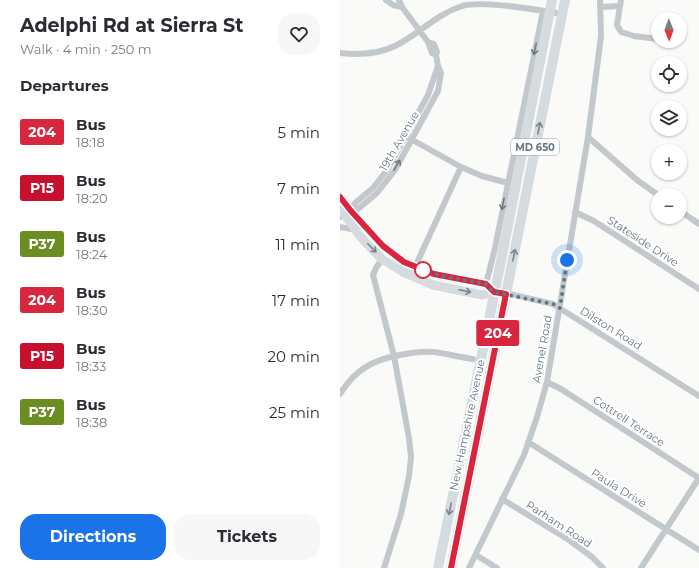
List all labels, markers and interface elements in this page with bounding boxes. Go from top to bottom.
north arrow [651,12,687,48]
map controls [651,12,687,224]
button: heart [278,13,320,55]
text: Adelphi Rd at Sierra St [20,14,243,37]
text: Walk · 4 min · 250 m [20,41,151,57]
one-way arrow [531,42,539,55]
button: locate [651,56,687,92]
text: Departures [20,76,109,95]
button: layers [651,100,687,136]
street label: 19th Avenue [376,108,422,174]
text: Bus [76,115,106,134]
one-way arrow [535,122,543,135]
text: 204 [28,123,56,141]
text: 5 min [277,123,320,142]
text: 18:18 [76,134,105,150]
road number: MD 650 [511,139,559,155]
button: + [651,144,687,180]
one-way arrow [394,159,402,171]
text: Bus [76,171,106,190]
text: P15 [30,179,54,197]
text: 7 min [277,179,320,198]
button: − [651,188,687,224]
text: 18:20 [76,190,108,206]
one-way arrow [499,197,507,210]
street label: Stateside Drive [605,213,682,270]
text: Bus [76,227,106,246]
text: P37 [29,235,55,253]
text: 11 min [275,235,320,254]
one-way arrow [367,243,377,253]
text: 18:24 [76,246,107,262]
one-way arrow [510,249,518,262]
your location [557,250,577,270]
unlabelled marker [414,261,432,279]
text: Bus [76,283,106,302]
one-way arrow [458,288,471,296]
text: 204 [28,291,56,309]
text: 17 min [272,291,320,310]
text: 18:30 [76,302,108,318]
street label: Dilston Road [577,303,645,353]
street label: Avenel Road [529,314,555,384]
line badge: 204 [475,320,521,346]
text: 204 [484,324,512,342]
text: Bus [76,339,106,358]
text: P15 [30,347,54,365]
text: 20 min [268,347,320,366]
text: 18:33 [76,358,106,374]
street label: New Hampshire Avenue [446,358,488,492]
street label: Cottrell Terrace [590,393,668,450]
text: Bus [76,395,106,414]
text: P37 [29,403,55,421]
text: 25 min [269,403,320,422]
text: 18:38 [76,414,107,430]
street label: Paula Drive [589,465,650,511]
street label: Parham Road [523,497,595,551]
one-way arrow [446,502,454,515]
button: Directions [20,514,166,560]
button: Tickets [174,514,320,560]

